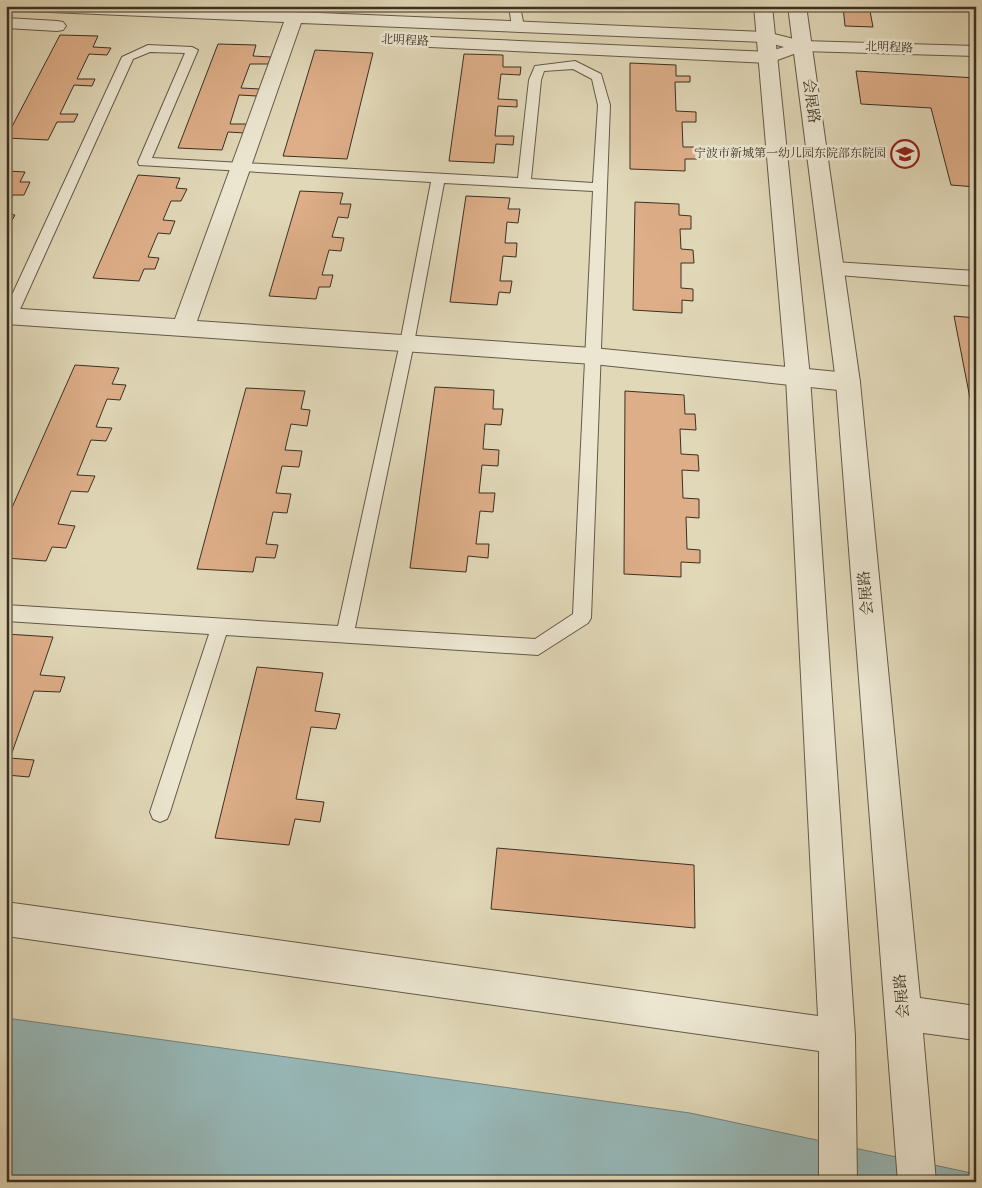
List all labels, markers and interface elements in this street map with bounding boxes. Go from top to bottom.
street label: 北明程路 [381,32,429,50]
street label: 北明程路 [865,39,913,57]
street label: 会展路 [796,77,824,125]
school or university icon: 宁波市新城第一幼儿园东院部东院园 [890,139,920,169]
place label: 宁波市新城第一幼儿园东院部东院园 [694,146,886,162]
street label: 会展路 [855,570,879,616]
street label: 会展路 [891,973,915,1019]

